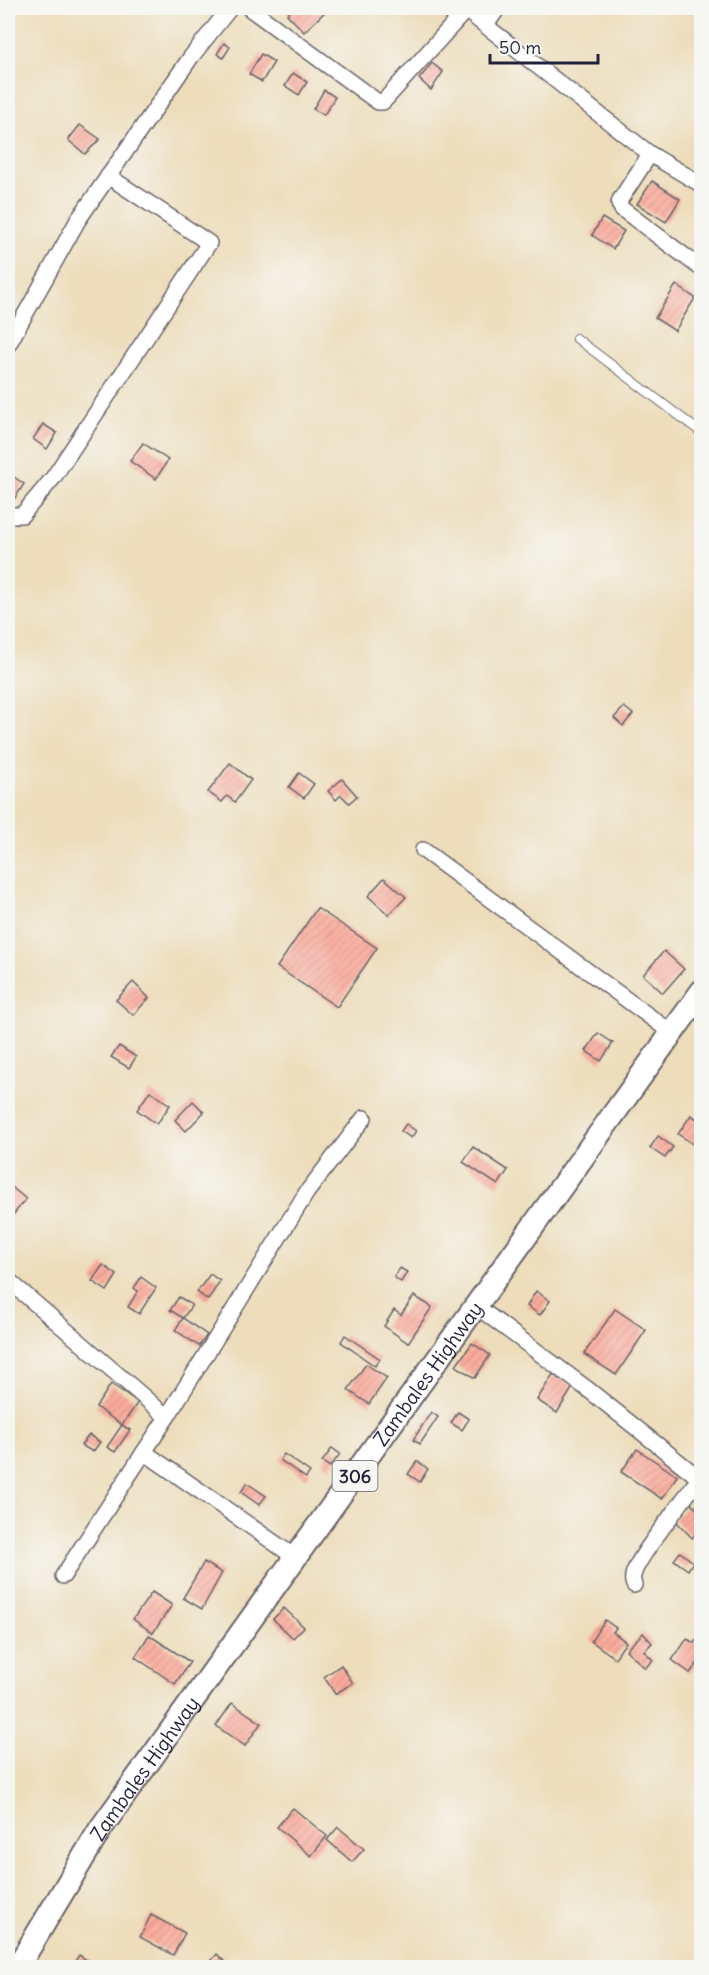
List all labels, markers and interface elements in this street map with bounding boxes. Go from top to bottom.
scale bar [490,27,598,65]
text: 50 m [499,36,541,59]
street label: Zambales Highway [367,1296,488,1450]
road number: 306 [332,1461,378,1491]
street label: Zambales Highway [84,1691,204,1845]

